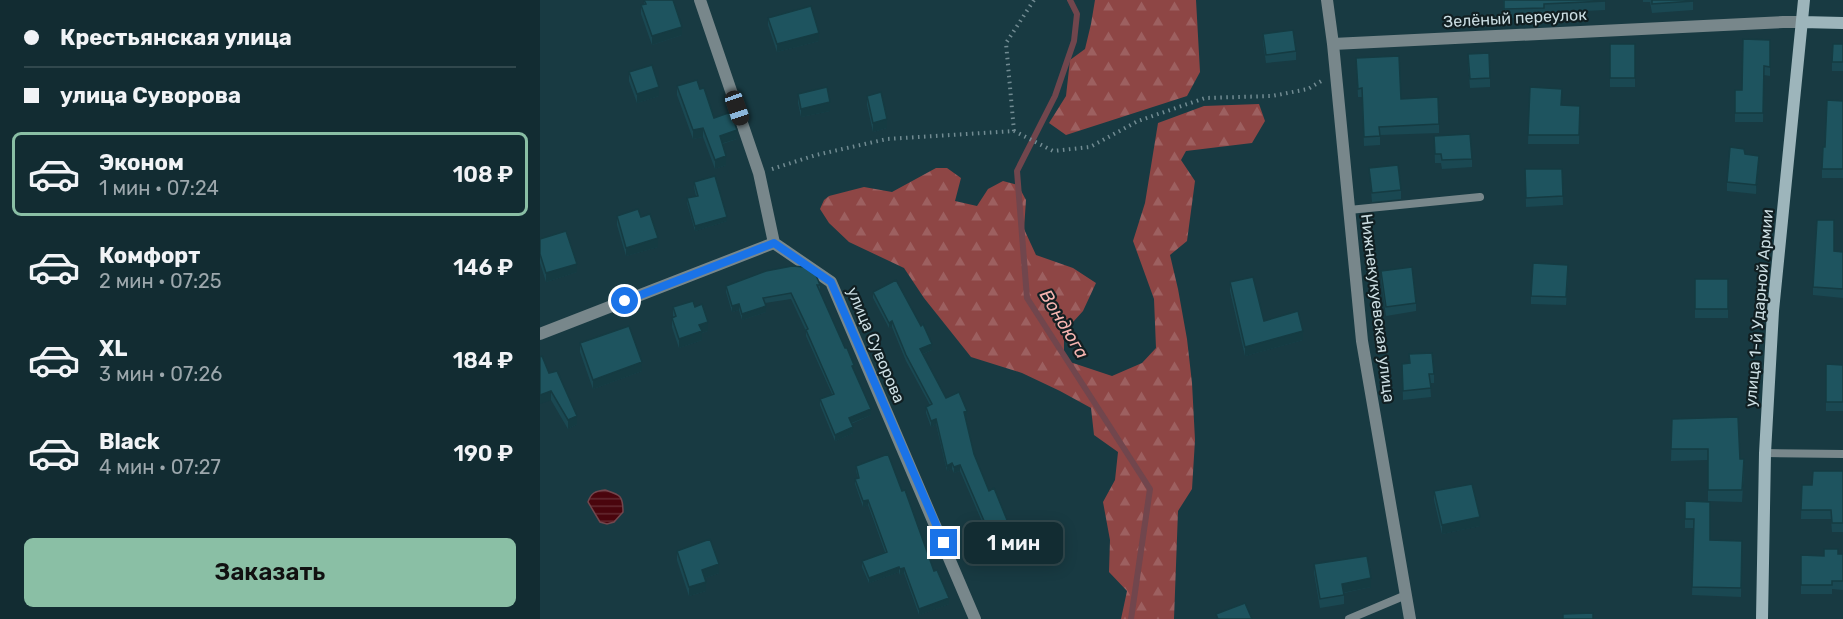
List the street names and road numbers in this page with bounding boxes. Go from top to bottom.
street label: Зелёный переулок [1443,5,1588,31]
street label: улица 1-й Ударной Армии [1741,208,1777,408]
street label: Нижнекукуевская улица [1357,213,1399,403]
street label: улица Суворова [843,284,909,406]

